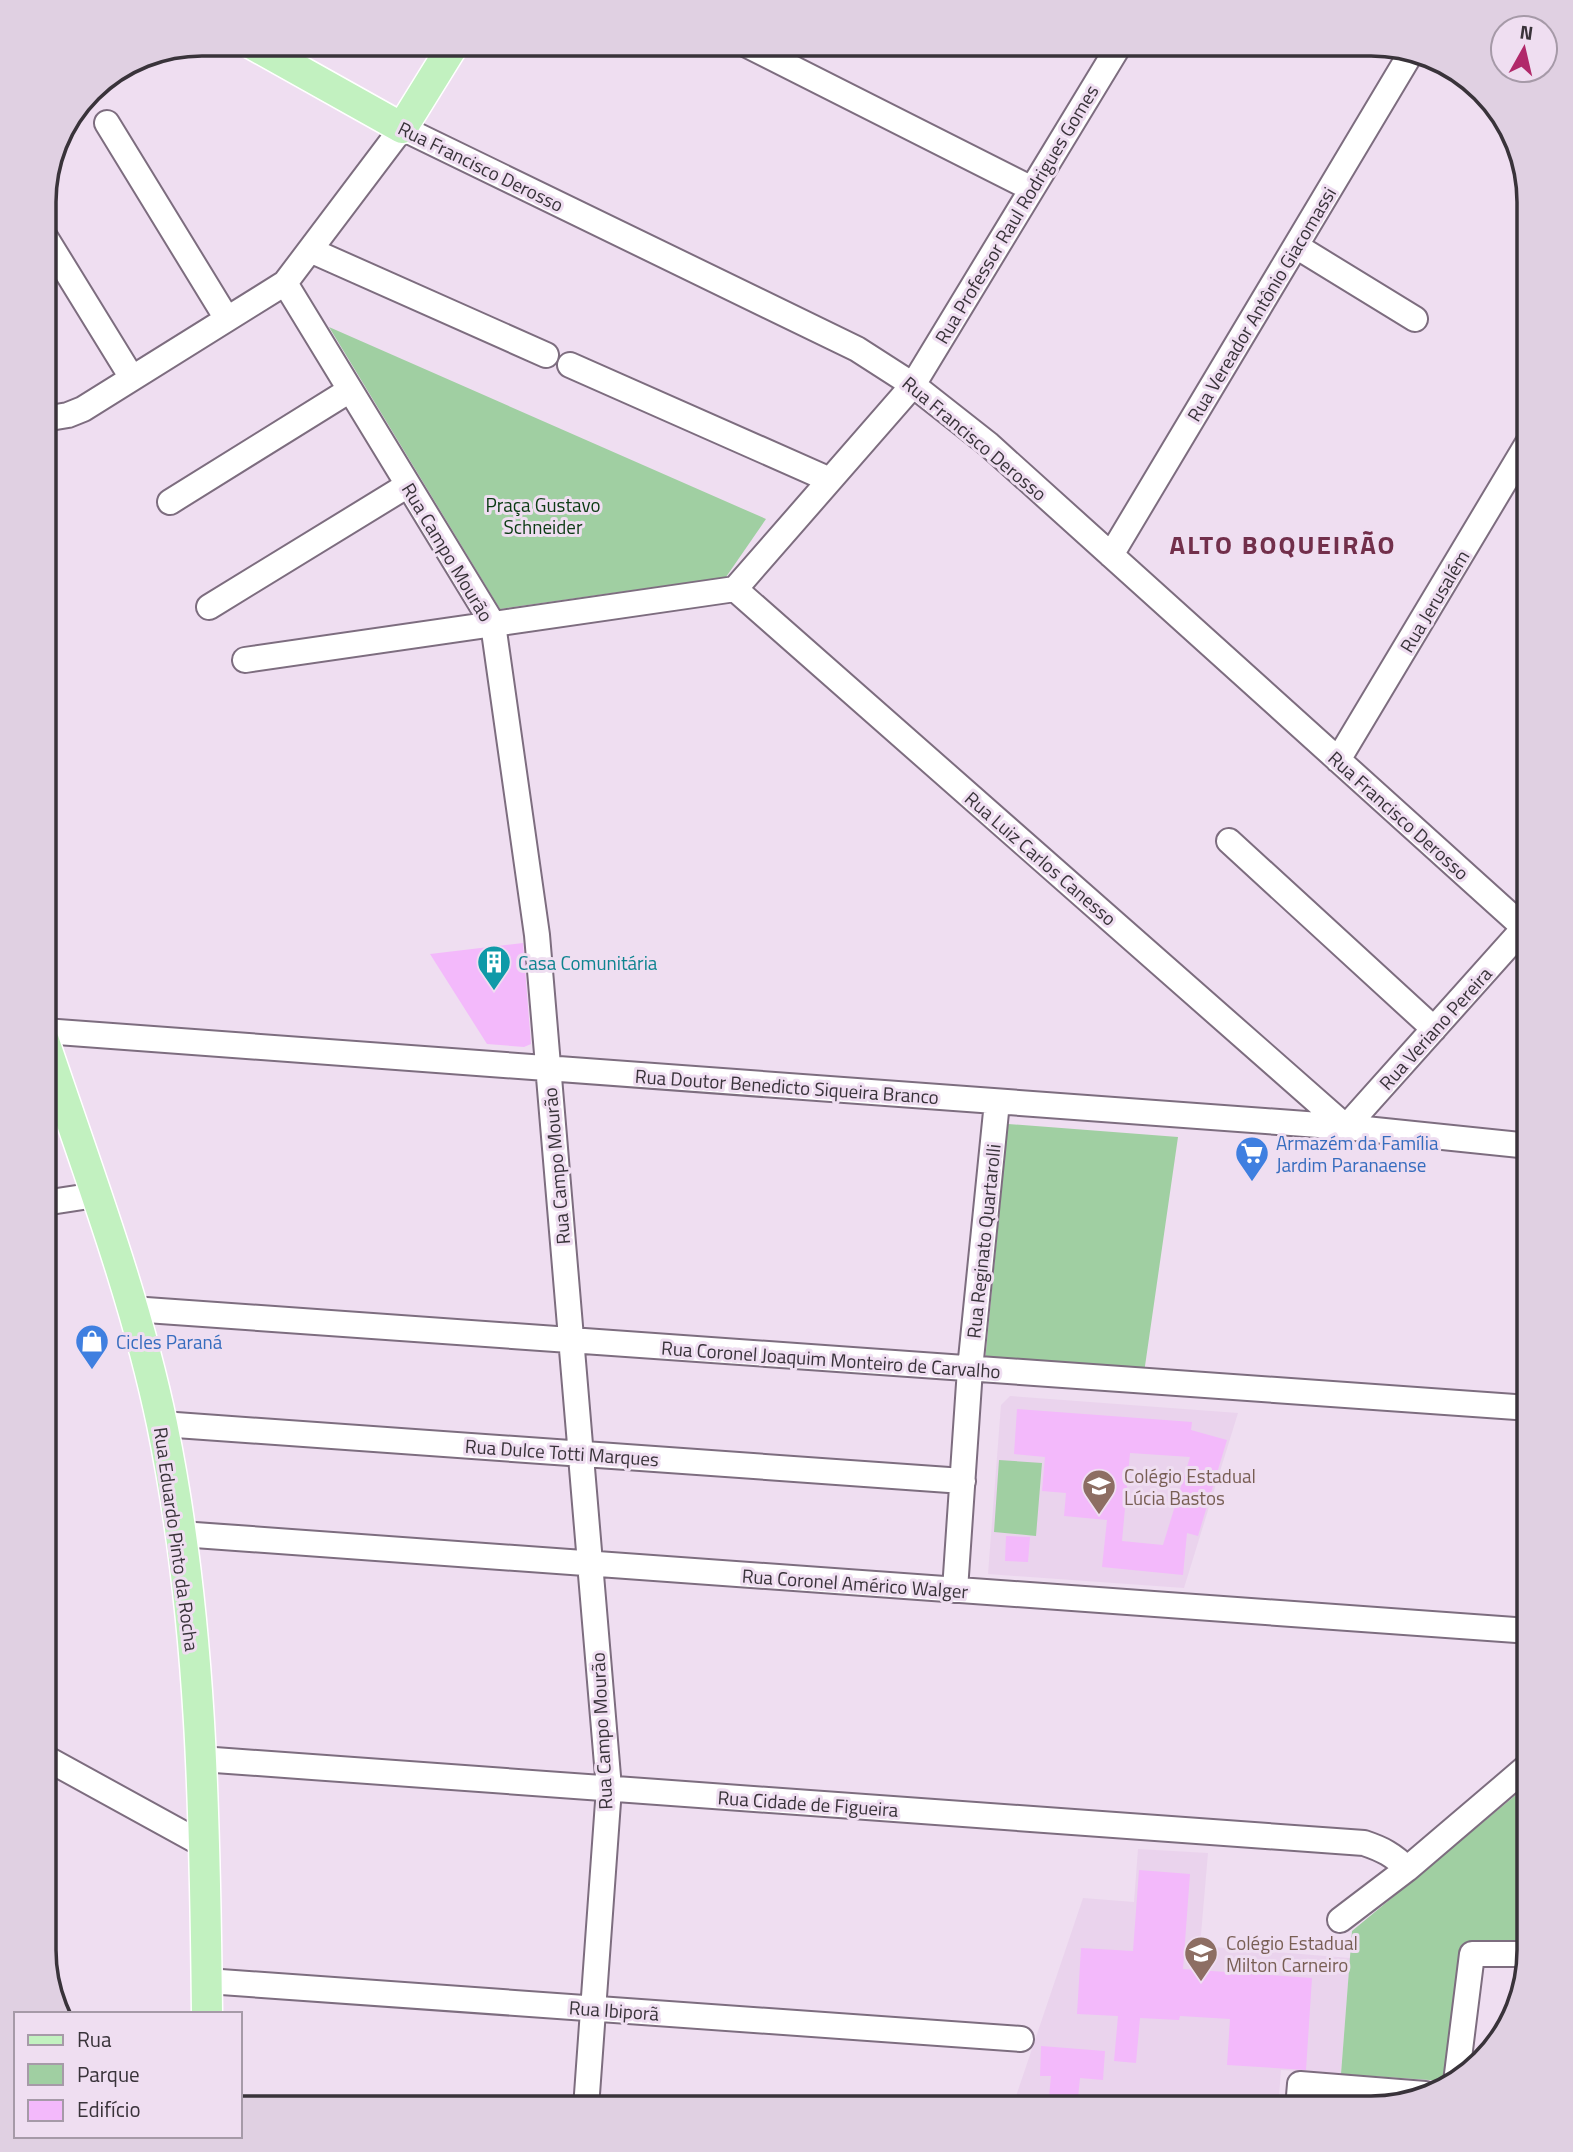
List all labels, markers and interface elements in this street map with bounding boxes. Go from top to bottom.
north arrow [1489,14,1559,84]
text: N [1518,16,1535,47]
street label: Rua Professor Raul Rodrigues Gomes [927,79,1105,349]
street label: Rua Francisco Derosso [393,113,569,219]
street label: Rua Vereador Antônio Giacomassi [1179,181,1343,427]
street label: Rua Francisco Derosso [896,369,1054,507]
street label: Rua Campo Mourão [395,477,501,627]
park label: Praça Gustavo Schneider [485,490,601,541]
district label: ALTO BOQUEIRÃO [1170,525,1396,564]
street label: Rua Jerusalém [1392,544,1476,658]
street label: Rua Francisco Derosso [1322,744,1476,886]
street label: Rua Luiz Carlos Canesso [959,784,1123,932]
building icon: Casa Comunitária [475,943,513,992]
place label: Casa Comunitária [518,948,658,977]
street label: Rua Veriano Pereira [1372,960,1499,1096]
street label: Rua Doutor Benedicto Siqueira Branco [634,1061,940,1111]
street label: Rua Campo Mourão [535,1086,577,1246]
place label: Armazém da Família Jardim Paranaense [1276,1128,1439,1179]
supermarket icon: Armazém da Família Jardim Paranaense [1233,1134,1271,1183]
street label: Rua Reginato Quartarolli [958,1142,1008,1340]
shop icon: Cicles Paraná [73,1322,111,1371]
place label: Cicles Paraná [116,1327,223,1356]
street label: Rua Coronel Joaquim Monteiro de Carvalho [660,1333,1002,1385]
street label: Rua Eduardo Pinto da Rocha [147,1425,207,1653]
street label: Rua Dulce Totti Marques [464,1431,660,1473]
place label: Colégio Estadual Lúcia Bastos [1124,1461,1256,1512]
school or university icon: Colégio Estadual Lúcia Bastos [1080,1467,1118,1516]
street label: Rua Coronel Américo Walger [741,1561,970,1605]
street label: Rua Campo Mourão [582,1652,620,1810]
street label: Rua Cidade de Figueira [717,1782,900,1824]
place label: Colégio Estadual Milton Carneiro [1226,1928,1358,1979]
school or university icon: Colégio Estadual Milton Carneiro [1182,1934,1220,1983]
street label: Rua Ibiporã [568,1992,661,2028]
legend [14,2012,242,2138]
text: Rua [77,2023,112,2055]
text: Parque [77,2058,140,2090]
text: Edifício [77,2093,141,2125]

